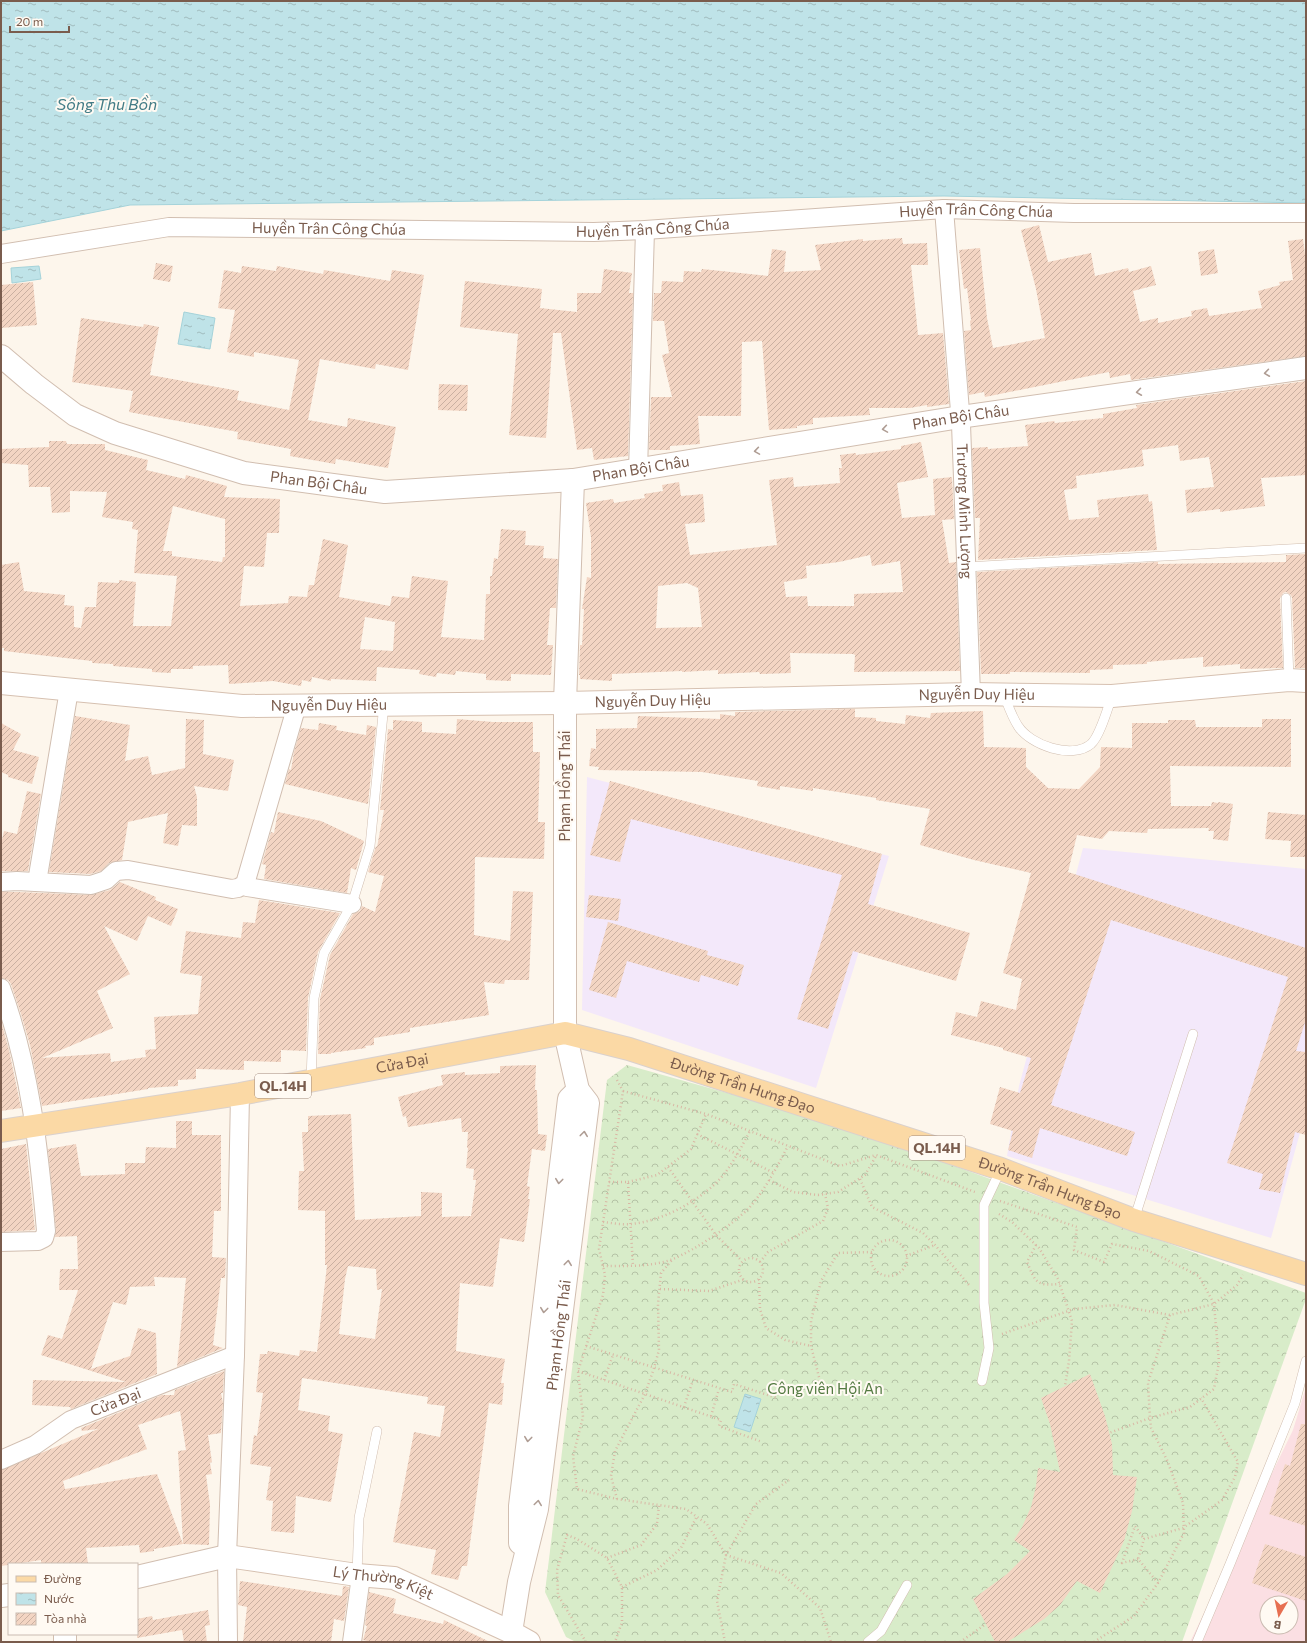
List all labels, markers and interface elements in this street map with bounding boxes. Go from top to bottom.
scale bar [10,8,69,34]
text: 20 m [16,14,43,28]
water label: Sông Thu Bồn [57,94,157,113]
street label: Huyền Trân Công Chúa [898,199,1053,220]
street label: Huyền Trân Công Chúa [576,214,730,240]
street label: Huyền Trân Công Chúa [252,218,406,238]
one-way arrow [1264,368,1270,377]
one-way arrow [1136,387,1142,396]
street label: Phan Bội Châu [911,400,1010,433]
one-way arrow [882,425,889,433]
street label: Trương Minh Lượng [954,443,977,579]
one-way arrow [754,446,760,455]
street label: Phan Bội Châu [591,451,690,485]
street label: Phan Bội Châu [269,467,369,498]
street label: Nguyễn Duy Hiệu [918,684,1035,703]
street label: Nguyễn Duy Hiệu [595,690,711,710]
street label: Nguyễn Duy Hiệu [271,695,387,714]
street label: Phạm Hồng Thái [555,730,573,842]
street label: Cửa Đại [374,1049,430,1076]
street label: Đường Trần Hưng Đạo [667,1053,818,1117]
road number: QL.14H [255,1074,311,1098]
one-way arrow [579,1131,588,1137]
road number: QL.14H [909,1136,965,1160]
street label: Đường Trần Hưng Đạo [976,1152,1124,1222]
one-way arrow [555,1178,564,1184]
one-way arrow [563,1260,572,1266]
street label: Phạm Hồng Thái [542,1279,574,1392]
one-way arrow [540,1307,549,1313]
park label: Công viên Hội An [767,1379,883,1397]
street label: Cửa Đại [87,1383,143,1420]
one-way arrow [524,1436,533,1442]
one-way arrow [533,1500,542,1506]
street label: Lý Thường Kiệt [332,1562,437,1603]
legend [8,1563,138,1635]
text: Đường [43,1571,82,1585]
text: Nước [44,1591,74,1605]
north arrow [1259,1595,1299,1635]
text: Tòa nhà [44,1611,86,1625]
text: B [1273,1618,1282,1632]

